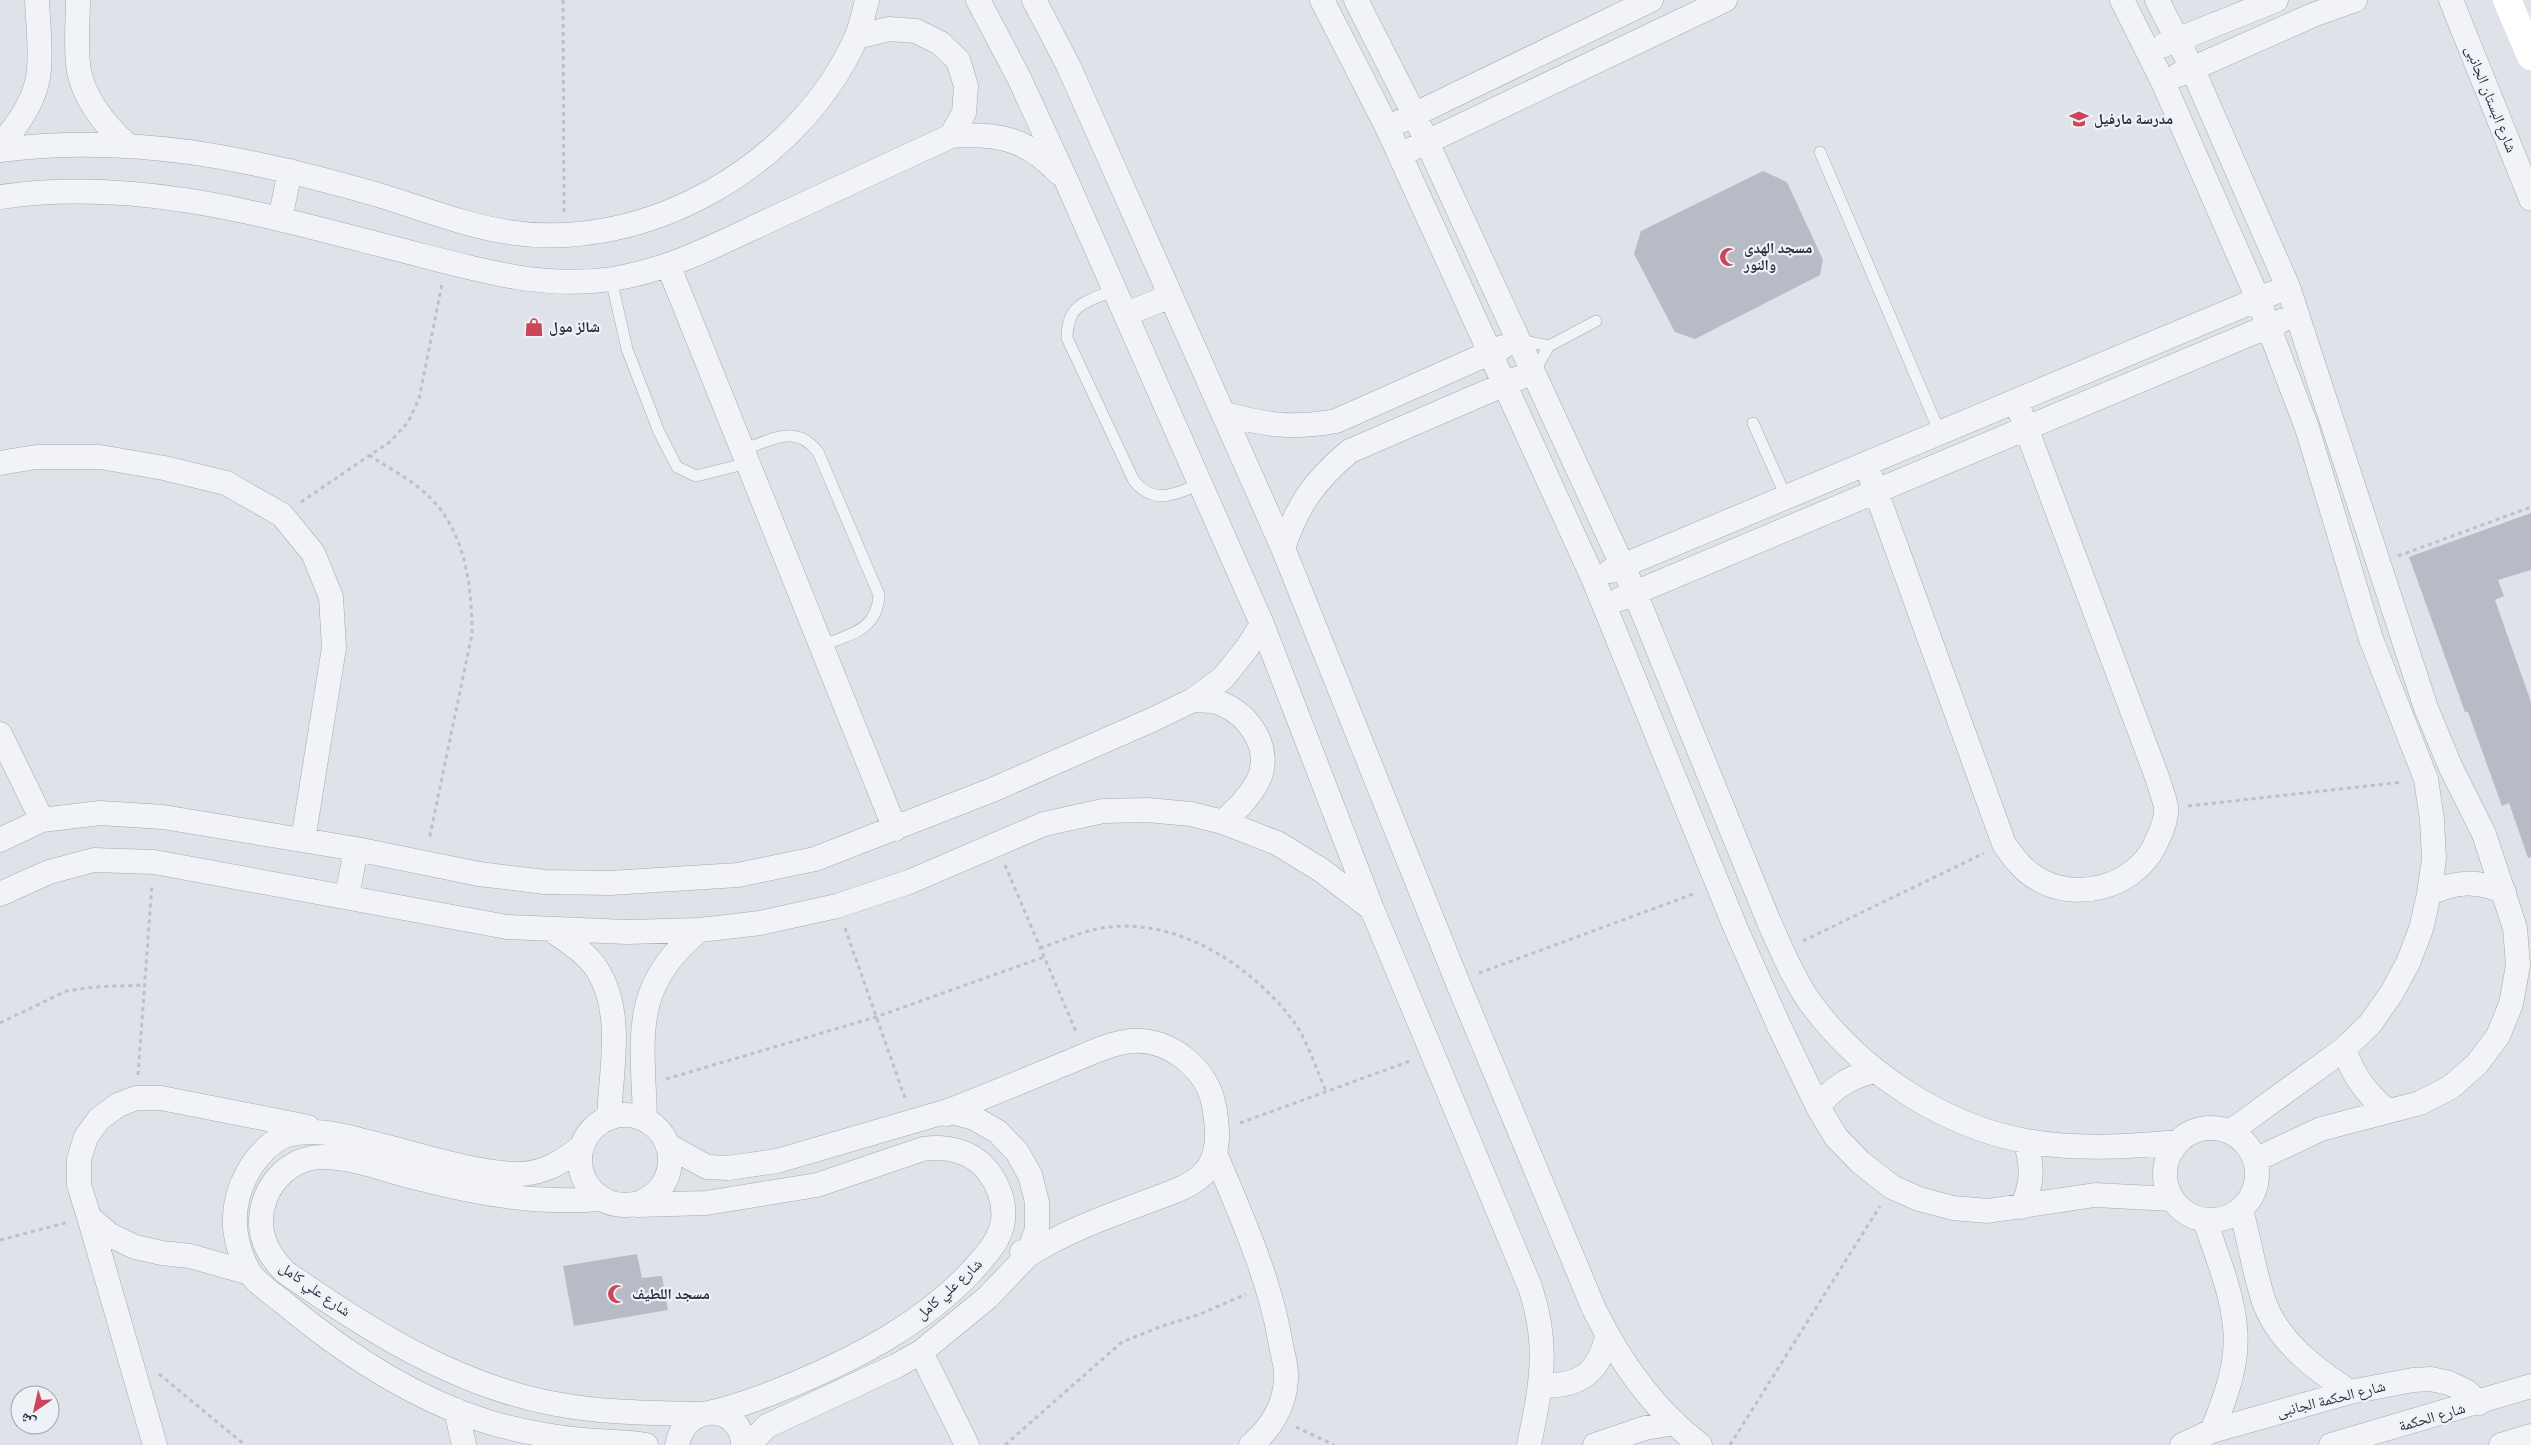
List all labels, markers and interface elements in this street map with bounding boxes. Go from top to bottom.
street label: شارع البستان الجانبى [2460,43,2521,156]
school or university icon: مدرسة مارفيل [2068,108,2090,130]
place label: مدرسة مارفيل [2094,110,2173,128]
place label: مسجد الهدى والنور [1743,239,1812,274]
mosque icon: مسجد الهدى والنور [1718,246,1740,268]
shop icon: شالز مول [523,316,545,338]
place label: شالز مول [549,318,600,336]
street label: شارع علي كامل [912,1255,988,1325]
street label: شارع علي كامل [274,1258,354,1322]
mosque icon: مسجد اللطيف [606,1283,628,1305]
place label: مسجد اللطيف [632,1285,710,1303]
street label: شارع الحكمة الجانبى [2275,1377,2388,1422]
north arrow [10,1385,60,1435]
street label: شارع الحكمة [2397,1399,2468,1436]
text: ش [17,1409,39,1432]

